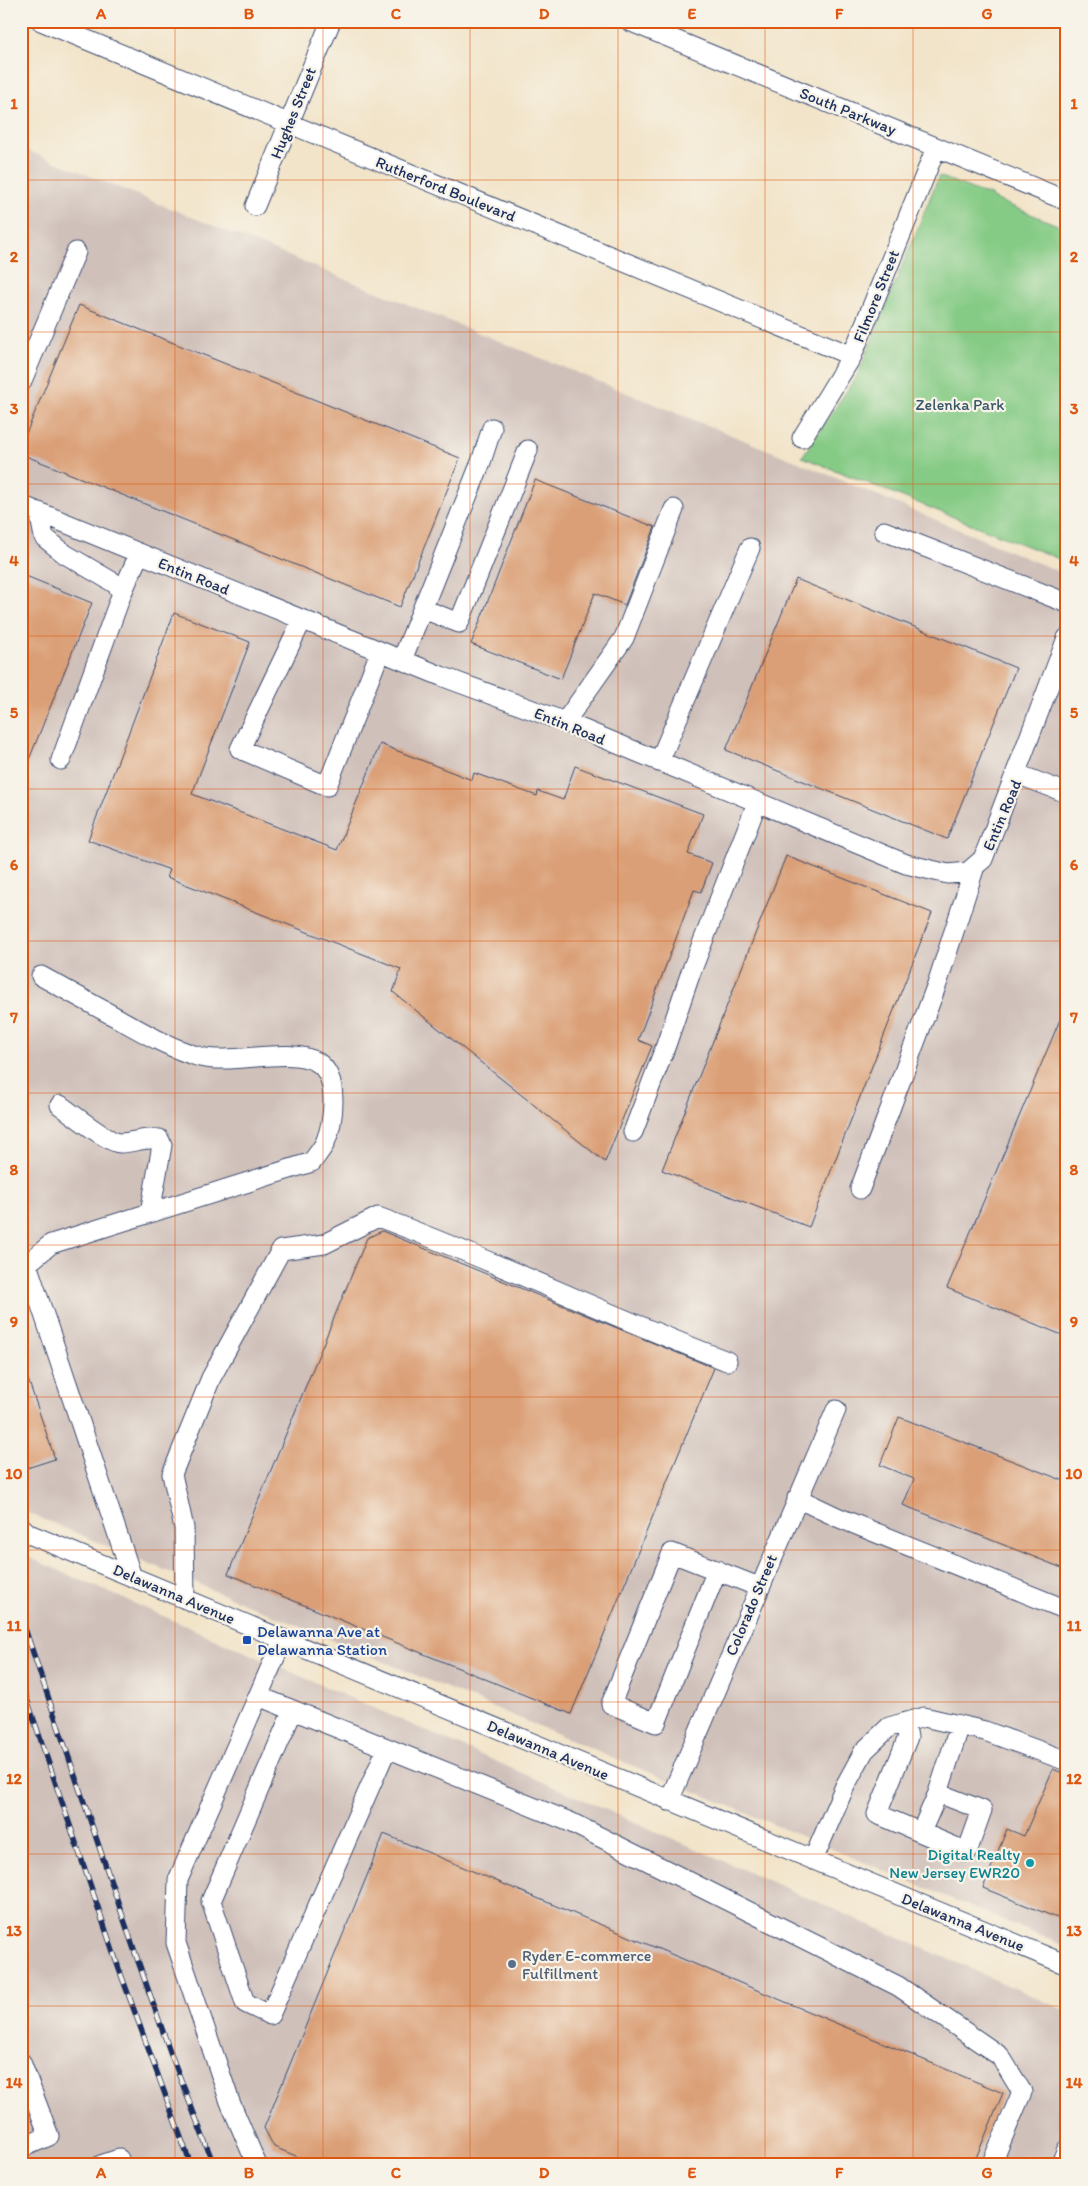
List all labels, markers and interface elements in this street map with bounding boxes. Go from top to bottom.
text: A [95,4,107,23]
text: B [244,4,255,23]
text: C [391,4,402,23]
text: D [539,4,550,23]
text: E [688,4,697,23]
text: F [835,4,844,23]
text: G [981,4,993,23]
street label: Hughes Street [266,64,320,162]
street label: South Parkway [797,83,900,139]
text: 1 [10,94,18,113]
text: 1 [1070,94,1078,113]
street label: Rutherford Boulevard [373,152,519,226]
text: 2 [10,247,19,266]
street label: Filmore Street [849,247,903,345]
text: 2 [1070,247,1079,266]
park label: Zelenka Park [915,395,1005,414]
text: 3 [10,399,19,418]
text: 3 [1070,399,1079,418]
text: 4 [9,551,19,570]
text: 4 [1069,551,1079,570]
street label: Entin Road [155,553,233,599]
text: 5 [10,703,19,722]
street label: Entin Road [531,703,609,749]
text: 5 [1070,703,1079,722]
street label: Entin Road [979,776,1026,853]
text: 6 [10,855,19,874]
text: 6 [1070,855,1079,874]
text: 7 [9,1008,18,1027]
text: 7 [1069,1008,1078,1027]
text: 8 [10,1160,19,1179]
text: 8 [1070,1160,1079,1179]
text: 9 [10,1312,18,1331]
text: 9 [1070,1312,1078,1331]
text: 10 [5,1464,23,1483]
text: 10 [1065,1464,1083,1483]
street label: Colorado Street [721,1551,781,1659]
street label: Delawanna Avenue [110,1560,238,1628]
text: 11 [7,1616,22,1635]
text: 11 [1067,1616,1082,1635]
place label: Delawanna Ave at Delawanna Station [257,1622,387,1659]
marker: Delawanna Ave at Delawanna Station [241,1634,253,1646]
street label: Delawanna Avenue [484,1716,612,1784]
text: 12 [6,1769,23,1788]
text: 12 [1066,1769,1083,1788]
place label: Digital Realty New Jersey EWR20 [889,1845,1020,1882]
marker: Digital Realty New Jersey EWR20 [1024,1857,1036,1869]
street label: Delawanna Avenue [899,1889,1027,1955]
text: 13 [6,1921,22,1940]
text: 13 [1066,1921,1082,1940]
place label: Ryder E-commerce Fulfillment [522,1946,651,1983]
marker: Ryder E-commerce Fulfillment [506,1958,518,1970]
text: 14 [5,2073,23,2092]
text: 14 [1065,2073,1083,2092]
text: A [95,2163,107,2182]
text: B [244,2163,255,2182]
text: C [391,2163,402,2182]
text: D [539,2163,550,2182]
text: E [688,2163,697,2182]
text: F [835,2163,844,2182]
text: G [981,2163,993,2182]

